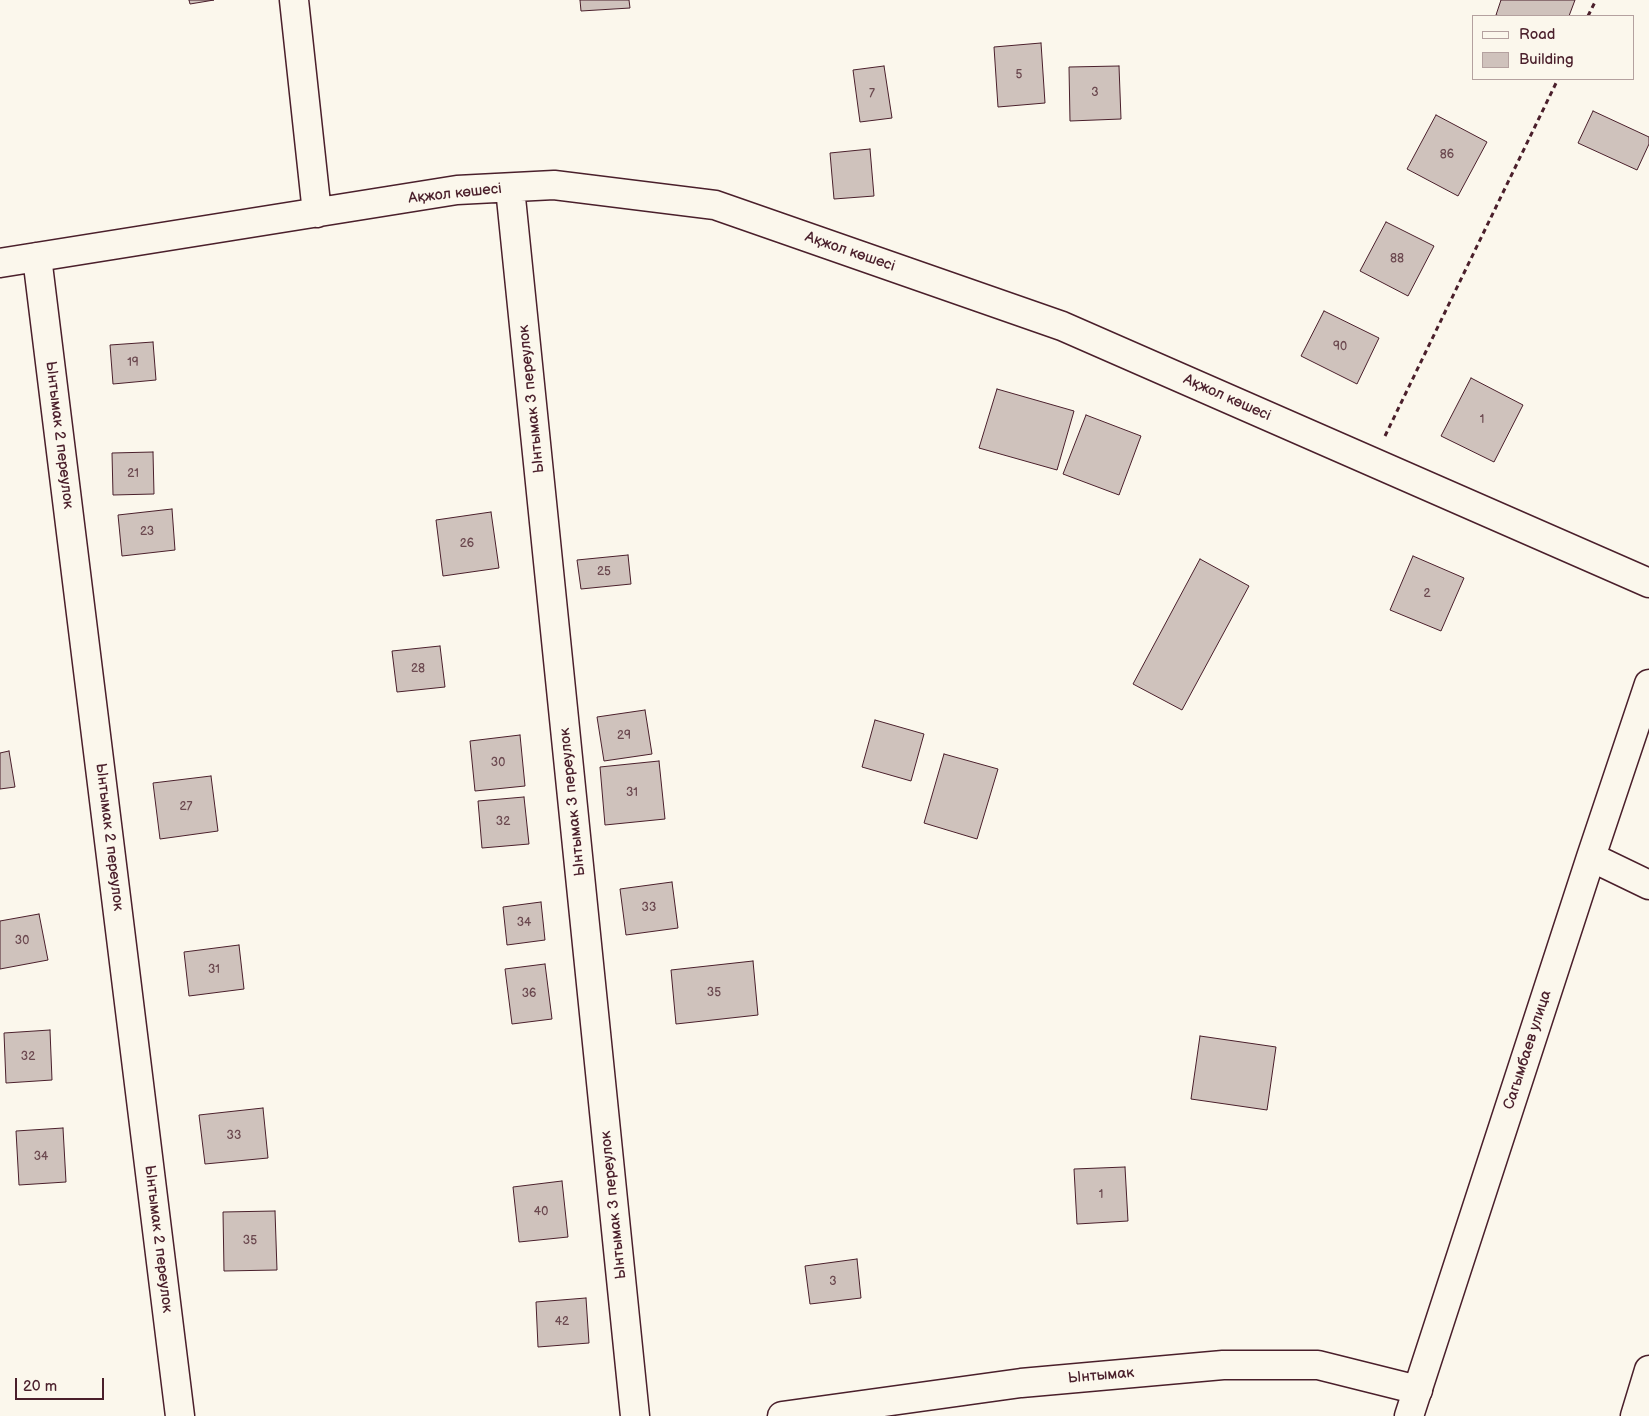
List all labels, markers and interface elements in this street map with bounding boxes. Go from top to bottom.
legend [1472,15,1634,80]
text: Road [1519,25,1555,44]
text: Building [1519,50,1574,69]
house number: 5 [1016,68,1022,82]
house number: 3 [1091,86,1099,100]
house number: 7 [869,87,875,101]
house number: 86 [1440,148,1454,162]
street label: Ақжол көшесі [407,180,503,208]
street label: Ақжол көшесі [803,228,897,276]
house number: 88 [1390,252,1404,266]
street label: Ынтымак 3 переулок [515,324,549,474]
house number: 90 [1333,340,1347,354]
house number: 19 [127,356,139,370]
street label: Ынтымак 2 переулок [41,360,77,510]
street label: Ақжол көшесі [1180,371,1274,425]
house number: 1 [1480,413,1484,427]
house number: 21 [127,467,139,481]
house number: 23 [140,525,154,539]
house number: 26 [460,537,474,551]
house number: 25 [597,565,611,579]
house number: 2 [1423,587,1431,601]
house number: 28 [411,662,425,676]
street label: Ынтымак 3 переулок [556,727,590,877]
house number: 29 [617,729,631,743]
house number: 30 [491,756,505,770]
street label: Ынтымак 2 переулок [91,762,127,912]
house number: 31 [626,786,638,800]
house number: 27 [180,800,192,814]
house number: 32 [496,815,510,829]
house number: 33 [642,901,656,915]
house number: 34 [517,916,531,930]
house number: 30 [15,934,29,948]
house number: 31 [208,963,220,977]
house number: 35 [707,986,721,1000]
house number: 36 [522,987,536,1001]
street label: Сагымбаев улица [1500,988,1556,1112]
house number: 32 [21,1050,35,1064]
house number: 33 [227,1129,241,1143]
street label: Ынтымак 3 переулок [597,1130,631,1280]
house number: 34 [34,1150,48,1164]
street label: Ынтымак 2 переулок [140,1164,176,1314]
house number: 1 [1099,1188,1103,1202]
house number: 40 [534,1205,548,1219]
house number: 35 [243,1234,257,1248]
house number: 3 [829,1275,837,1289]
house number: 42 [555,1315,569,1329]
street label: Ынтымак [1067,1364,1135,1388]
scale bar [18,1368,106,1400]
text: 20 m [23,1377,57,1396]

